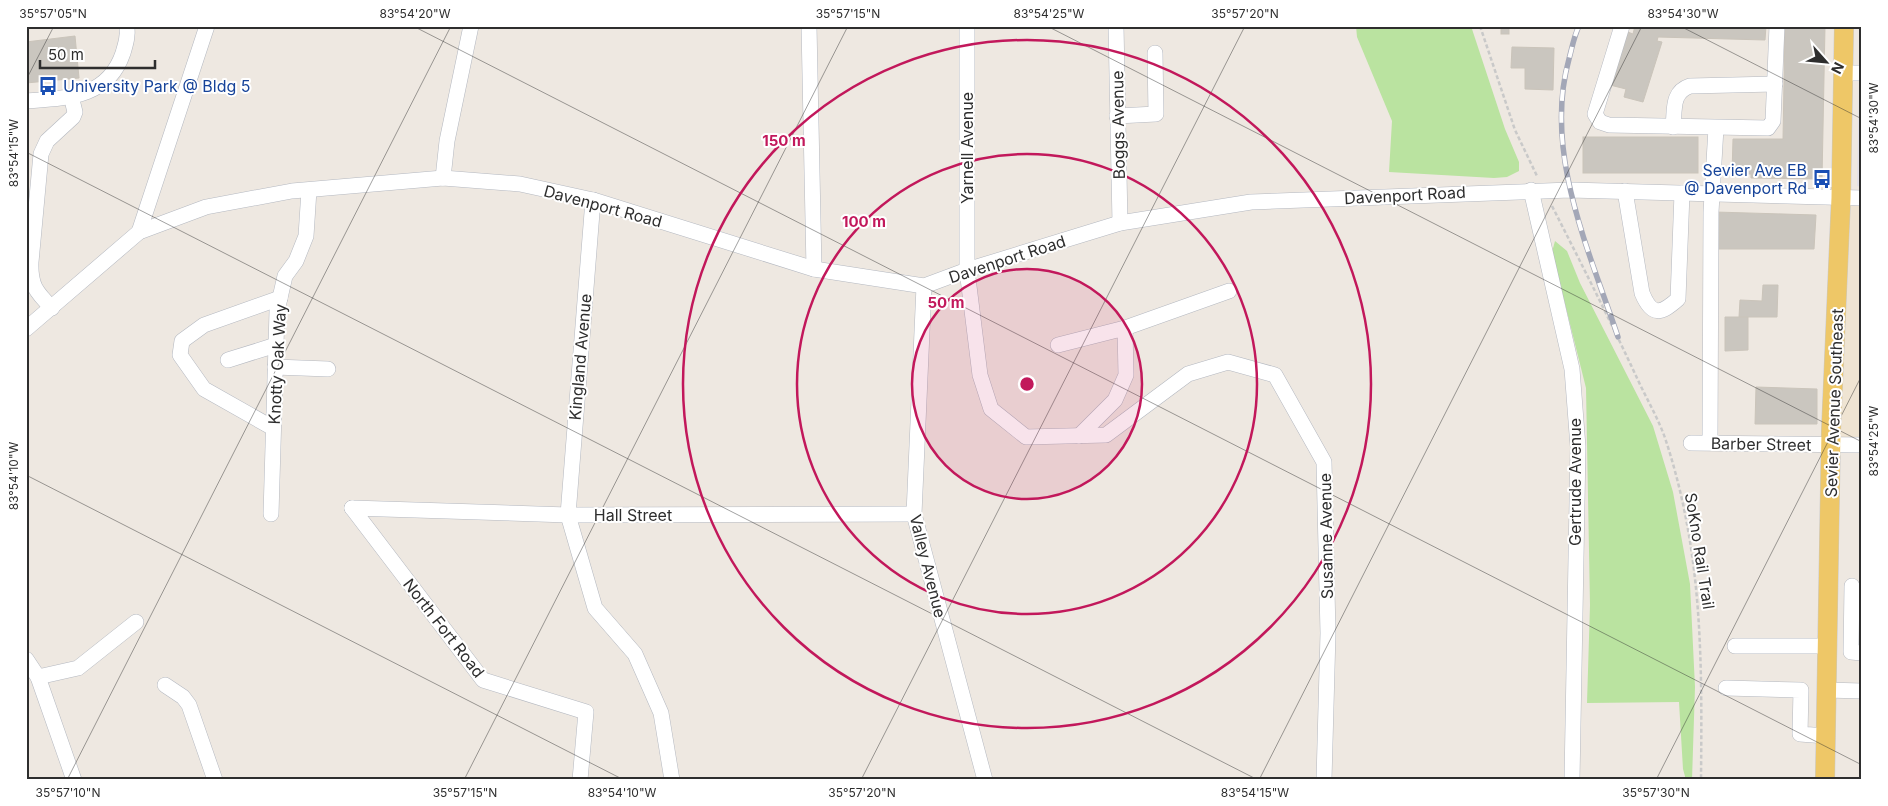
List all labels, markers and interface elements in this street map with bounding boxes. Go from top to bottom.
text: 35°57'05"N [19,6,87,21]
text: 83°54'20"W [379,6,451,21]
text: 35°57'15"N [816,6,880,21]
text: 83°54'25"W [1014,6,1085,21]
text: 35°57'20"N [1211,6,1279,21]
text: 83°54'30"W [1647,6,1719,21]
scale bar [40,38,155,70]
north arrow [1800,38,1850,88]
text: 50 m [48,45,84,64]
text: N [1828,60,1848,77]
street label: Boggs Avenue [1107,70,1129,180]
bus stop icon: University Park @ Bldg 5 [37,75,59,97]
place label: University Park @ Bldg 5 [63,76,251,96]
text: 83°54'30"W [1866,82,1881,154]
street label: Yarnell Avenue [957,92,977,204]
text: 83°54'15"W [6,119,21,187]
text: 150 m [762,131,806,150]
place label: Sevier Ave EB @ Davenport Rd [1684,160,1807,198]
bus stop icon: Sevier Ave EB @ Davenport Rd [1811,168,1833,190]
street label: Davenport Road [542,181,664,231]
street label: Davenport Road [1344,182,1466,208]
text: 100 m [842,212,886,231]
street label: Davenport Road [946,231,1068,287]
street label: Kingland Avenue [565,293,595,421]
text: 50 m [928,293,964,312]
street label: Knotty Oak Way [264,303,290,425]
street label: Sevier Avenue Southeast [1821,308,1847,498]
centre of rings [1018,375,1036,393]
text: 83°54'25"W [1866,405,1881,476]
street label: Gertrude Avenue [1565,418,1585,546]
street label: Barber Street [1711,433,1811,455]
text: 83°54'10"W [6,442,21,510]
street label: Susanne Avenue [1315,473,1337,599]
street label: SoKno Rail Trail [1681,491,1719,611]
street label: Hall Street [594,505,672,525]
street label: Valley Avenue [906,512,950,620]
street label: North Fort Road [399,575,489,681]
text: 35°57'10"N [36,785,100,800]
text: 35°57'15"N [433,785,497,800]
text: 83°54'10"W [588,785,656,800]
text: 35°57'20"N [828,785,896,800]
text: 83°54'15"W [1221,785,1289,800]
text: 35°57'30"N [1622,785,1690,800]

